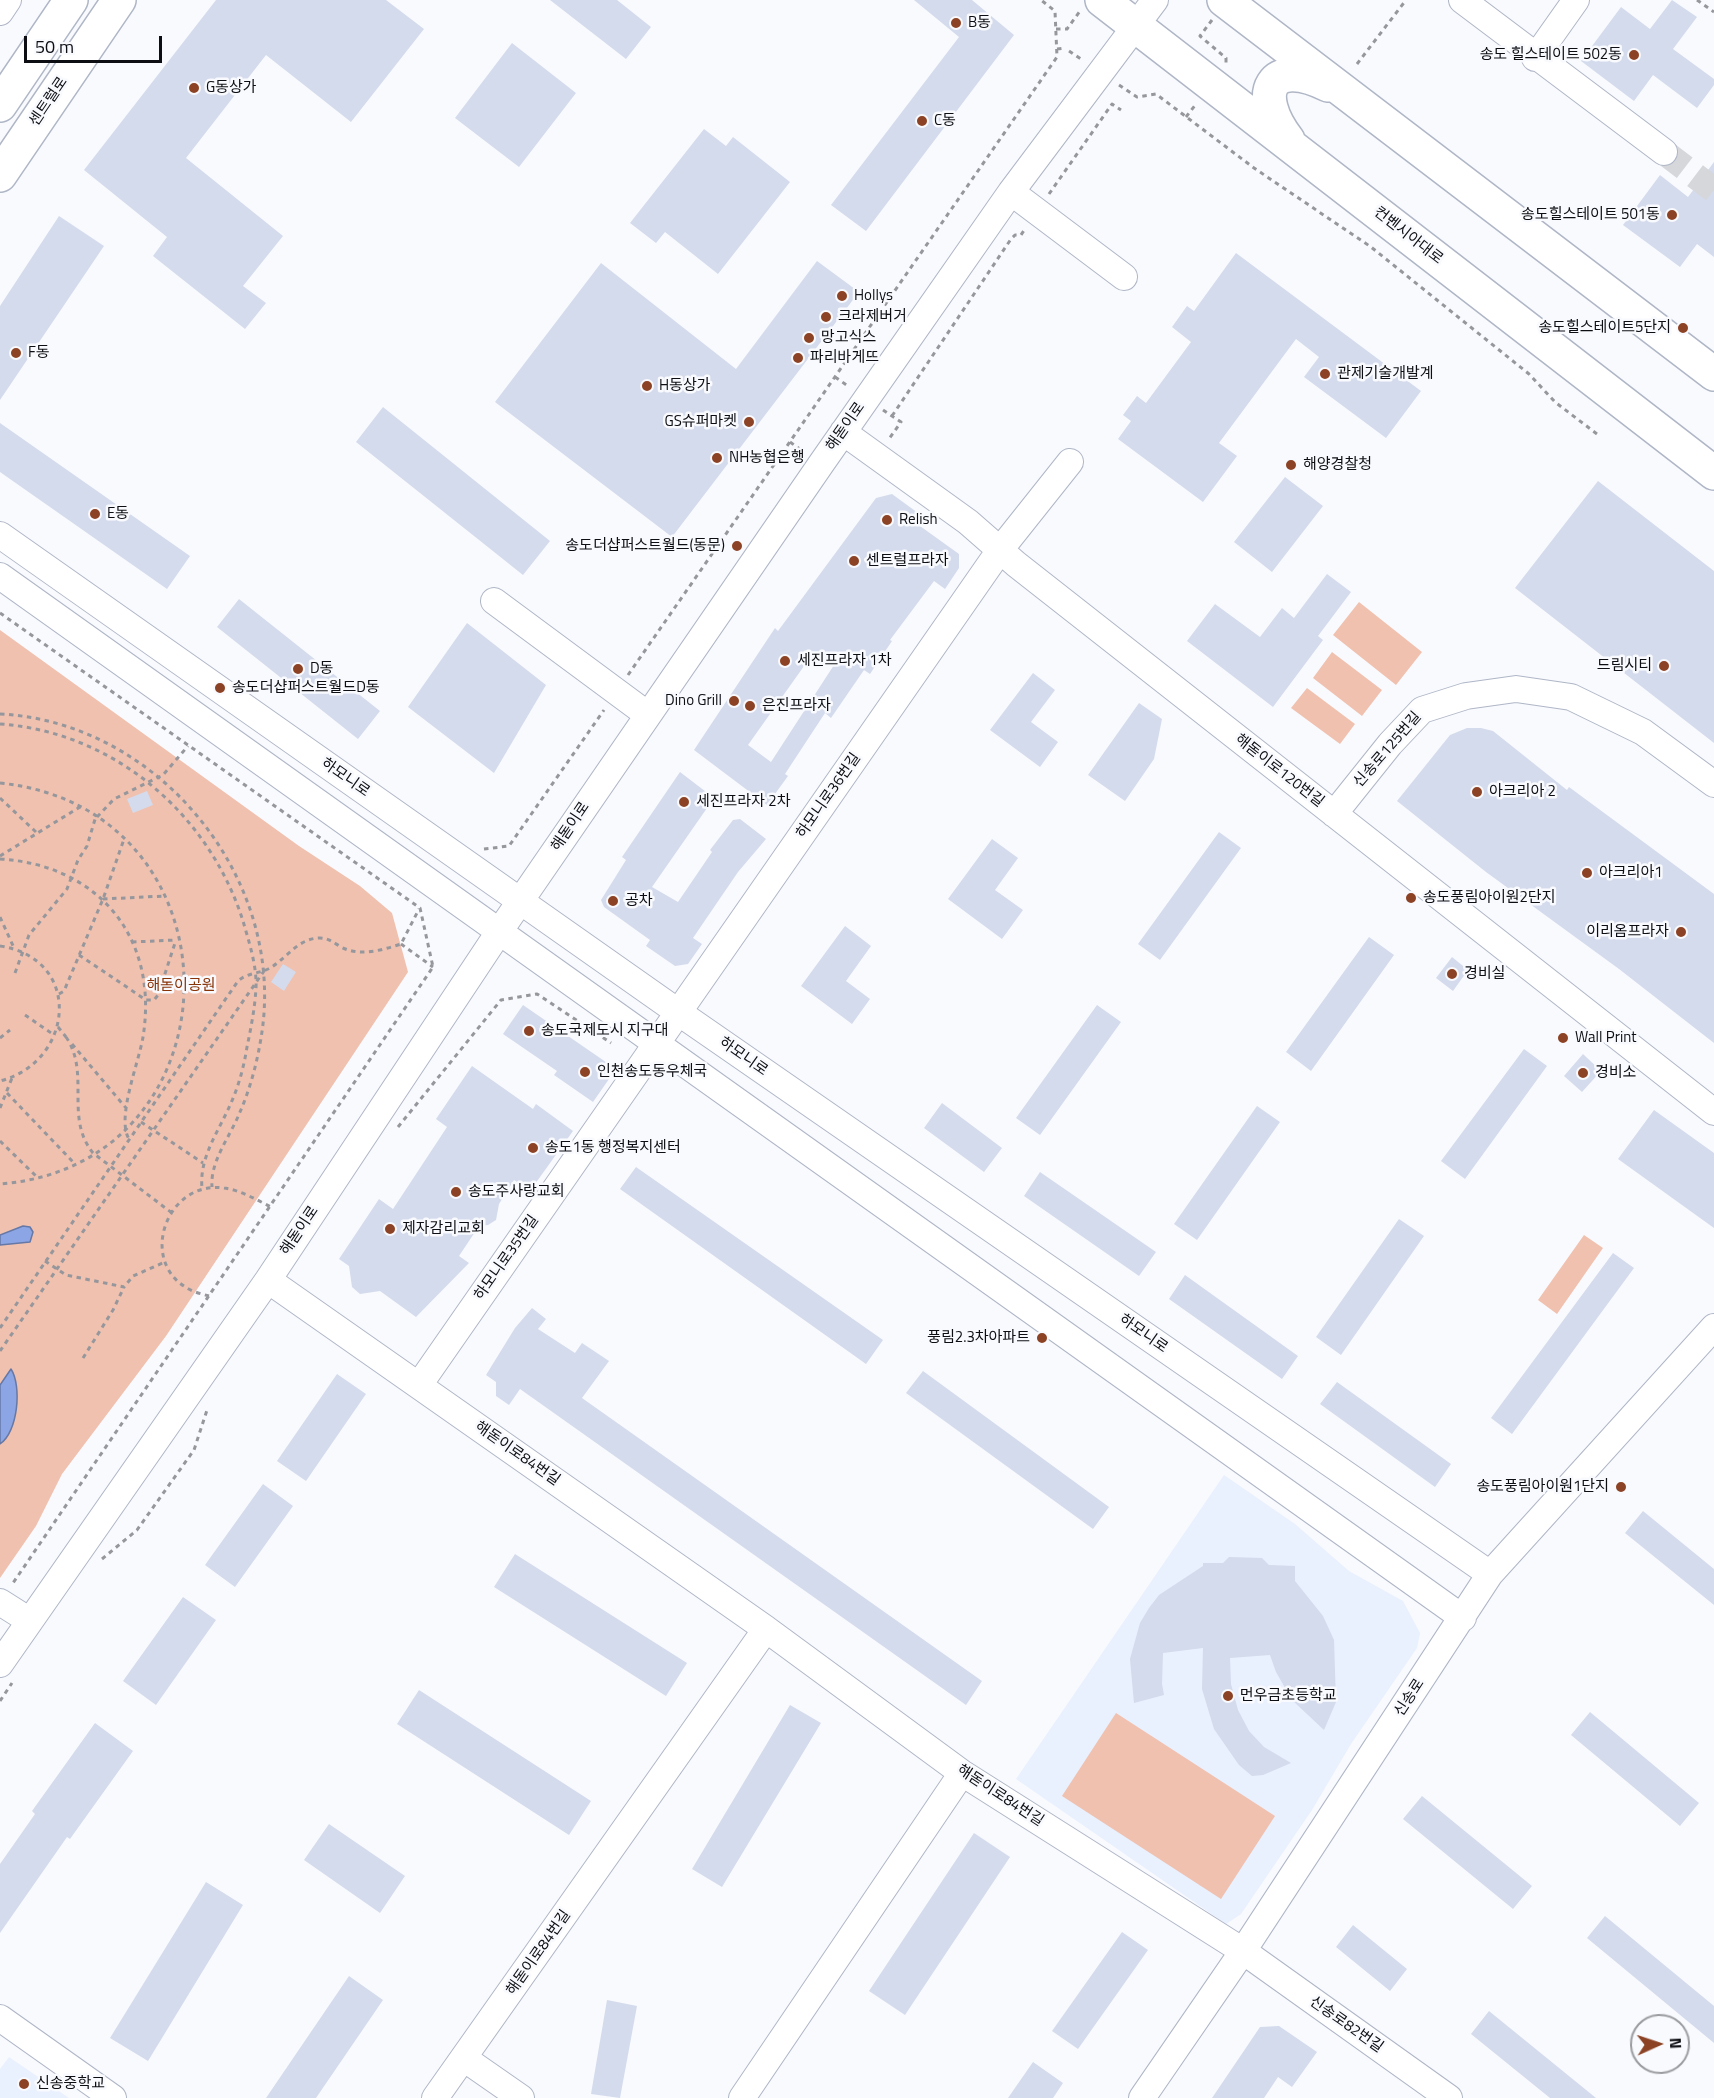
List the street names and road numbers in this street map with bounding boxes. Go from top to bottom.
street label: 센트럴로 [26,74,72,130]
street label: 컨벤시아대로 [1370,203,1446,269]
street label: 해돋이로 [823,399,869,455]
street label: 신송로125번길 [1350,709,1426,791]
street label: 해돋이로120번길 [1231,731,1327,811]
street label: 하모니로36번길 [793,750,865,842]
street label: 하모니로 [317,755,373,801]
street label: 해돋이로 [548,799,594,855]
street label: 하모니로 [715,1034,771,1080]
street label: 해돋이로 [277,1203,323,1259]
street label: 하모니로35번길 [471,1212,543,1304]
street label: 하모니로 [1115,1311,1171,1357]
street label: 해돋이로84번길 [471,1418,563,1490]
street label: 신송로 [1391,1676,1429,1720]
street label: 해돋이로84번길 [953,1761,1047,1831]
street label: 해돋이로84번길 [503,1907,575,1999]
street label: 신송로82번길 [1306,1993,1386,2057]

